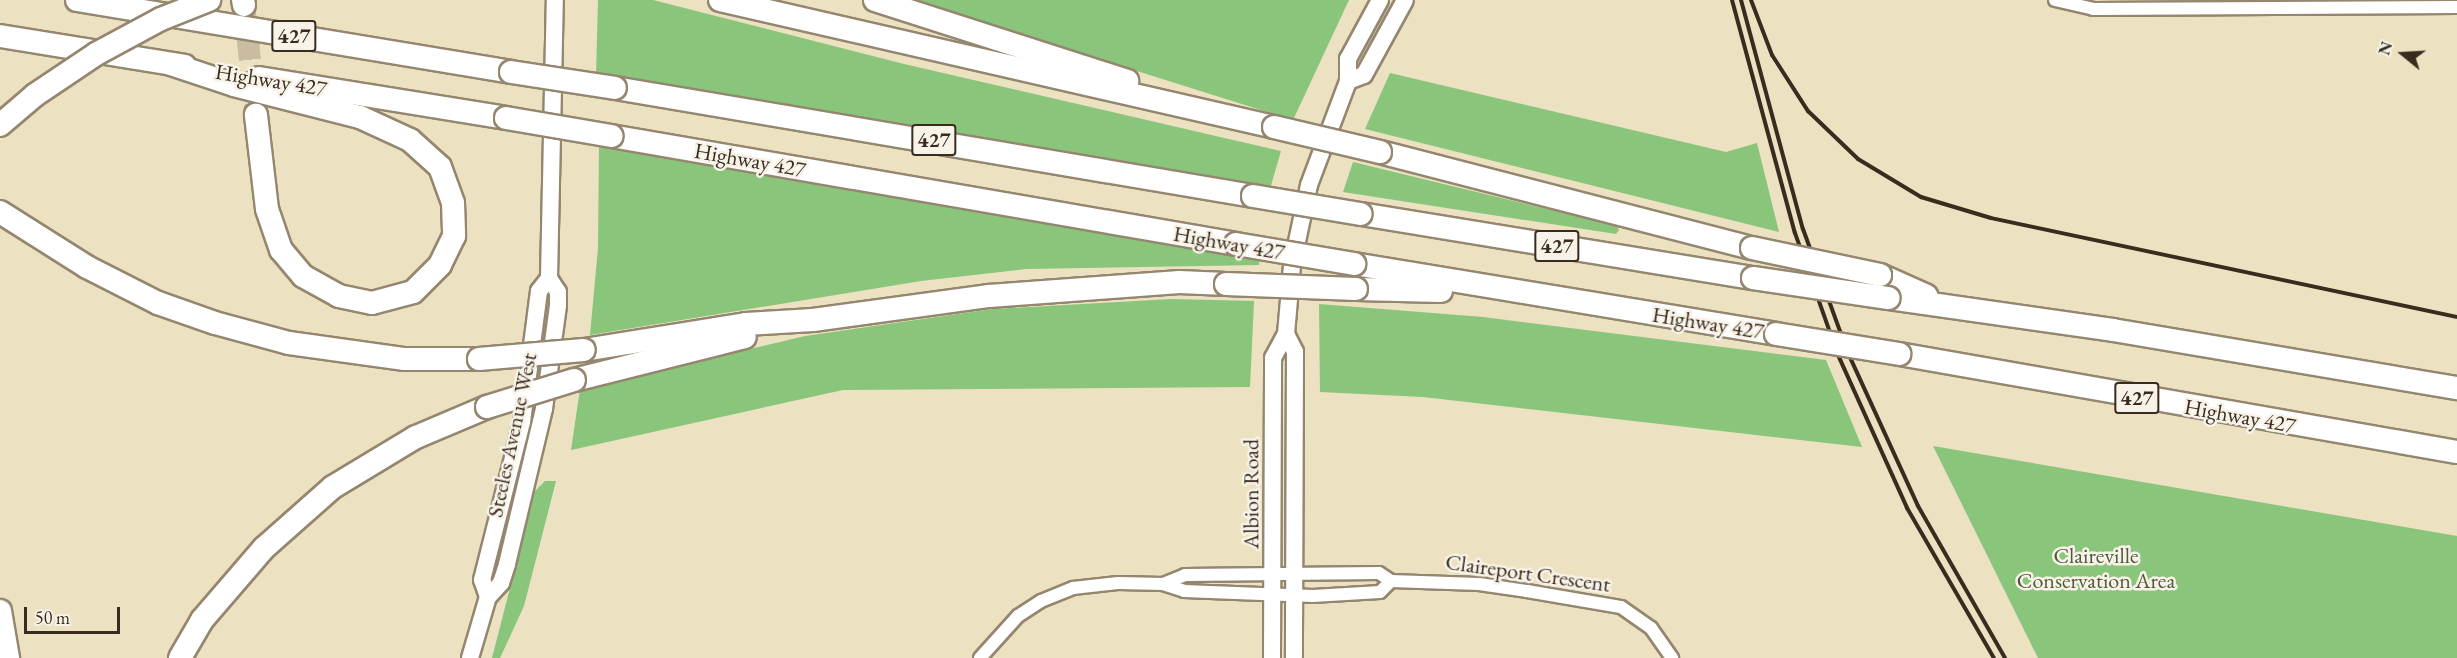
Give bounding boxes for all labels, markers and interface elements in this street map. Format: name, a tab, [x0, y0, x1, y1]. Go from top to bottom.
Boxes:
road number: 427	[270, 18, 318, 54]
north arrow	[2373, 24, 2433, 84]
text: N	[2373, 39, 2397, 58]
street label: Highway 427	[213, 58, 329, 102]
road number: 427	[910, 122, 958, 158]
street label: Highway 427	[692, 137, 808, 183]
street label: Highway 427	[1171, 220, 1287, 266]
road number: 427	[1533, 228, 1581, 264]
street label: Highway 427	[1650, 301, 1766, 345]
street label: Steeles Avenue West	[482, 350, 542, 520]
road number: 427	[2113, 380, 2161, 416]
street label: Highway 427	[2182, 393, 2298, 439]
street label: Albion Road	[1238, 439, 1264, 549]
park label: Claireville Conservation Area	[2017, 542, 2175, 594]
street label: Claireport Crescent	[1444, 548, 1612, 598]
scale bar	[27, 595, 123, 633]
text: 50 m	[35, 606, 70, 629]

